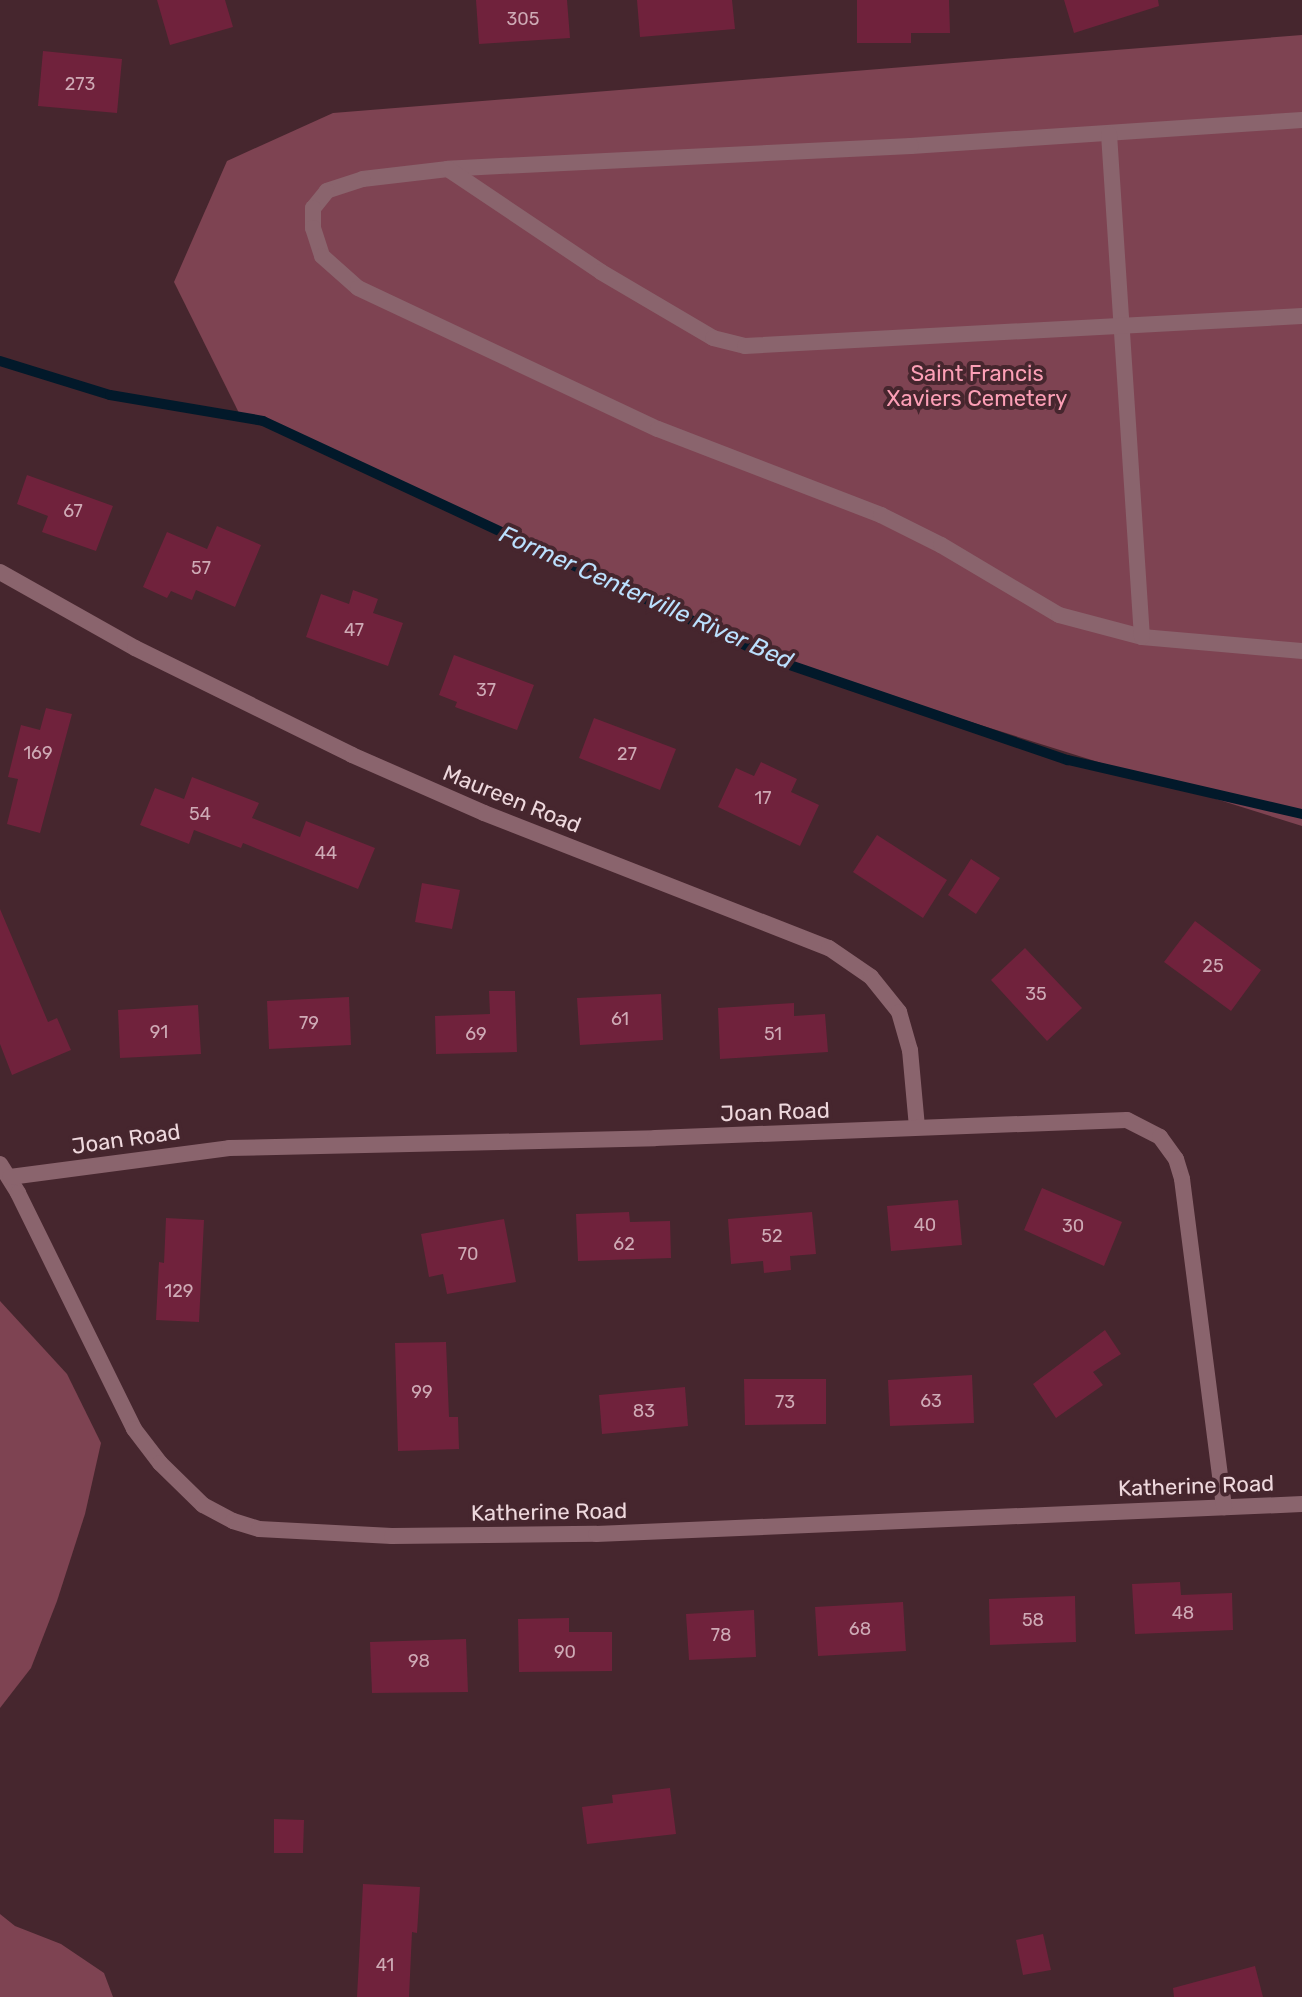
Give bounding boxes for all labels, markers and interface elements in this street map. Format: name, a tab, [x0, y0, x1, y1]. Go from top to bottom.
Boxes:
house number: 305	[507, 8, 539, 30]
house number: 273	[65, 73, 95, 95]
park label: Saint Francis Xaviers Cemetery	[887, 360, 1067, 412]
house number: 67	[63, 500, 83, 522]
water label: Former Centerville River Bed	[494, 520, 798, 676]
house number: 57	[191, 557, 211, 579]
house number: 47	[344, 619, 364, 641]
house number: 37	[476, 679, 496, 701]
house number: 169	[23, 742, 53, 764]
house number: 27	[617, 743, 637, 765]
street label: Maureen Road	[439, 759, 585, 839]
house number: 17	[755, 787, 771, 809]
house number: 54	[189, 803, 211, 825]
house number: 44	[315, 842, 337, 864]
house number: 25	[1202, 955, 1224, 977]
house number: 35	[1025, 983, 1047, 1005]
house number: 61	[611, 1008, 629, 1030]
house number: 79	[299, 1012, 319, 1034]
house number: 91	[150, 1021, 168, 1043]
house number: 69	[465, 1023, 487, 1045]
house number: 51	[764, 1023, 782, 1045]
street label: Joan Road	[720, 1097, 830, 1127]
street label: Joan Road	[70, 1118, 182, 1160]
house number: 40	[914, 1214, 936, 1236]
house number: 30	[1062, 1215, 1084, 1237]
house number: 52	[761, 1225, 783, 1247]
house number: 62	[613, 1233, 635, 1255]
house number: 70	[458, 1243, 478, 1265]
house number: 129	[165, 1280, 193, 1302]
house number: 99	[411, 1381, 433, 1403]
house number: 63	[920, 1390, 942, 1412]
house number: 73	[775, 1391, 795, 1413]
house number: 83	[633, 1400, 655, 1422]
street label: Katherine Road	[1117, 1470, 1275, 1502]
street label: Katherine Road	[471, 1497, 627, 1527]
house number: 48	[1172, 1602, 1194, 1624]
house number: 58	[1022, 1609, 1044, 1631]
house number: 68	[849, 1618, 871, 1640]
house number: 78	[711, 1624, 731, 1646]
house number: 90	[554, 1641, 576, 1663]
house number: 98	[408, 1650, 430, 1672]
house number: 41	[376, 1954, 394, 1976]

